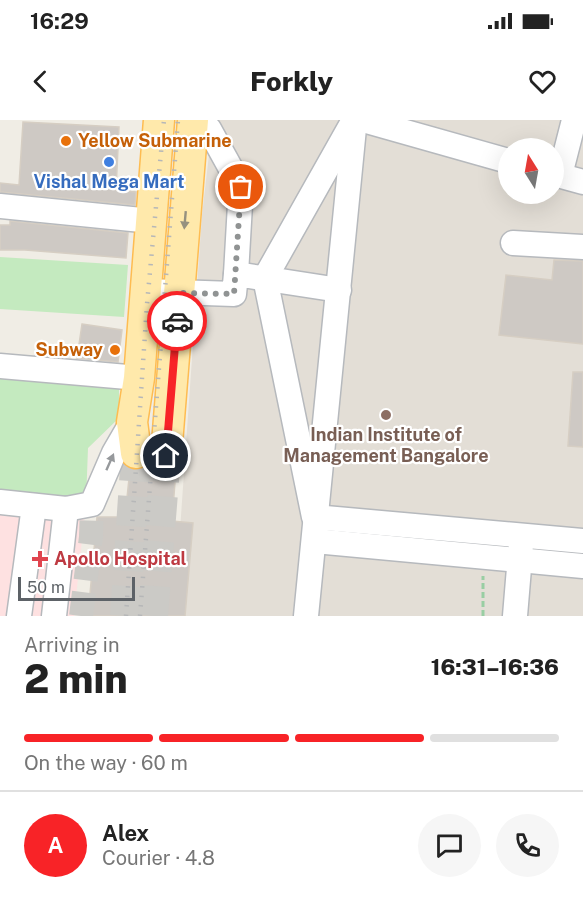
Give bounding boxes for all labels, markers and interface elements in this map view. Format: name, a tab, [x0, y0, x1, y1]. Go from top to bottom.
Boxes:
text: 16:29	[30, 8, 89, 34]
icon: back	[24, 65, 57, 98]
text: Forkly	[250, 65, 333, 97]
icon: heart	[526, 65, 559, 98]
place label: Yellow Submarine	[78, 130, 232, 151]
marker: Yellow Submarine	[59, 134, 73, 148]
north arrow	[498, 138, 564, 204]
map controls	[498, 138, 564, 204]
marker: Vishal Mega Mart	[102, 155, 116, 169]
pin	[215, 161, 266, 212]
icon: bag	[224, 170, 257, 203]
place label: Vishal Mega Mart	[33, 171, 185, 192]
one-way arrow	[180, 211, 189, 230]
courier	[147, 291, 207, 351]
icon: car	[161, 305, 194, 338]
place label: Subway	[35, 339, 103, 360]
marker: Subway	[108, 343, 122, 357]
marker: Indian Institute of Management Bangalore	[379, 408, 393, 422]
place label: Indian Institute of Management Bangalore	[283, 424, 489, 466]
pin	[140, 430, 191, 481]
icon: home	[149, 439, 182, 472]
one-way arrow	[106, 454, 115, 471]
place label: Apollo Hospital	[54, 548, 187, 569]
marker: Apollo Hospital	[31, 550, 49, 568]
scale bar	[18, 574, 135, 601]
text: 50 m	[27, 578, 65, 597]
text: Arriving in	[24, 633, 119, 657]
text: 16:31–16:36	[431, 654, 559, 680]
text: 2 min	[24, 656, 128, 702]
text: On the way · 60 m	[24, 751, 188, 775]
button: chat	[418, 814, 481, 877]
button: phone	[496, 814, 559, 877]
text: Alex	[102, 820, 149, 846]
text: A	[48, 832, 63, 858]
text: Courier · 4.8	[102, 846, 215, 870]

